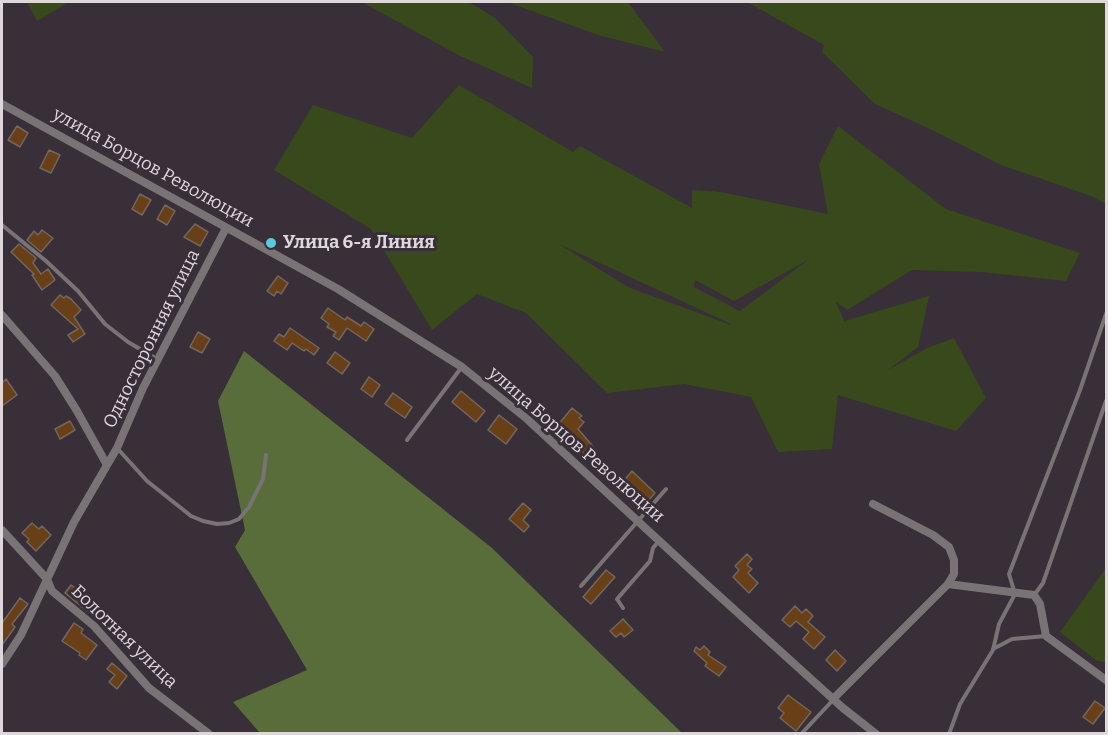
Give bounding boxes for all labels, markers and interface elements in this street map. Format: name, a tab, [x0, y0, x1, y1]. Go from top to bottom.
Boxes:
street label: улица Борцов Революции	[49, 104, 257, 232]
place label: Улица 6-я Линия	[283, 232, 435, 254]
marker: Улица 6-я Линия	[264, 236, 278, 250]
street label: Односторонняя улица	[99, 246, 205, 432]
street label: улица Борцов Революции	[484, 363, 668, 527]
street label: Болотная улица	[66, 581, 182, 693]

